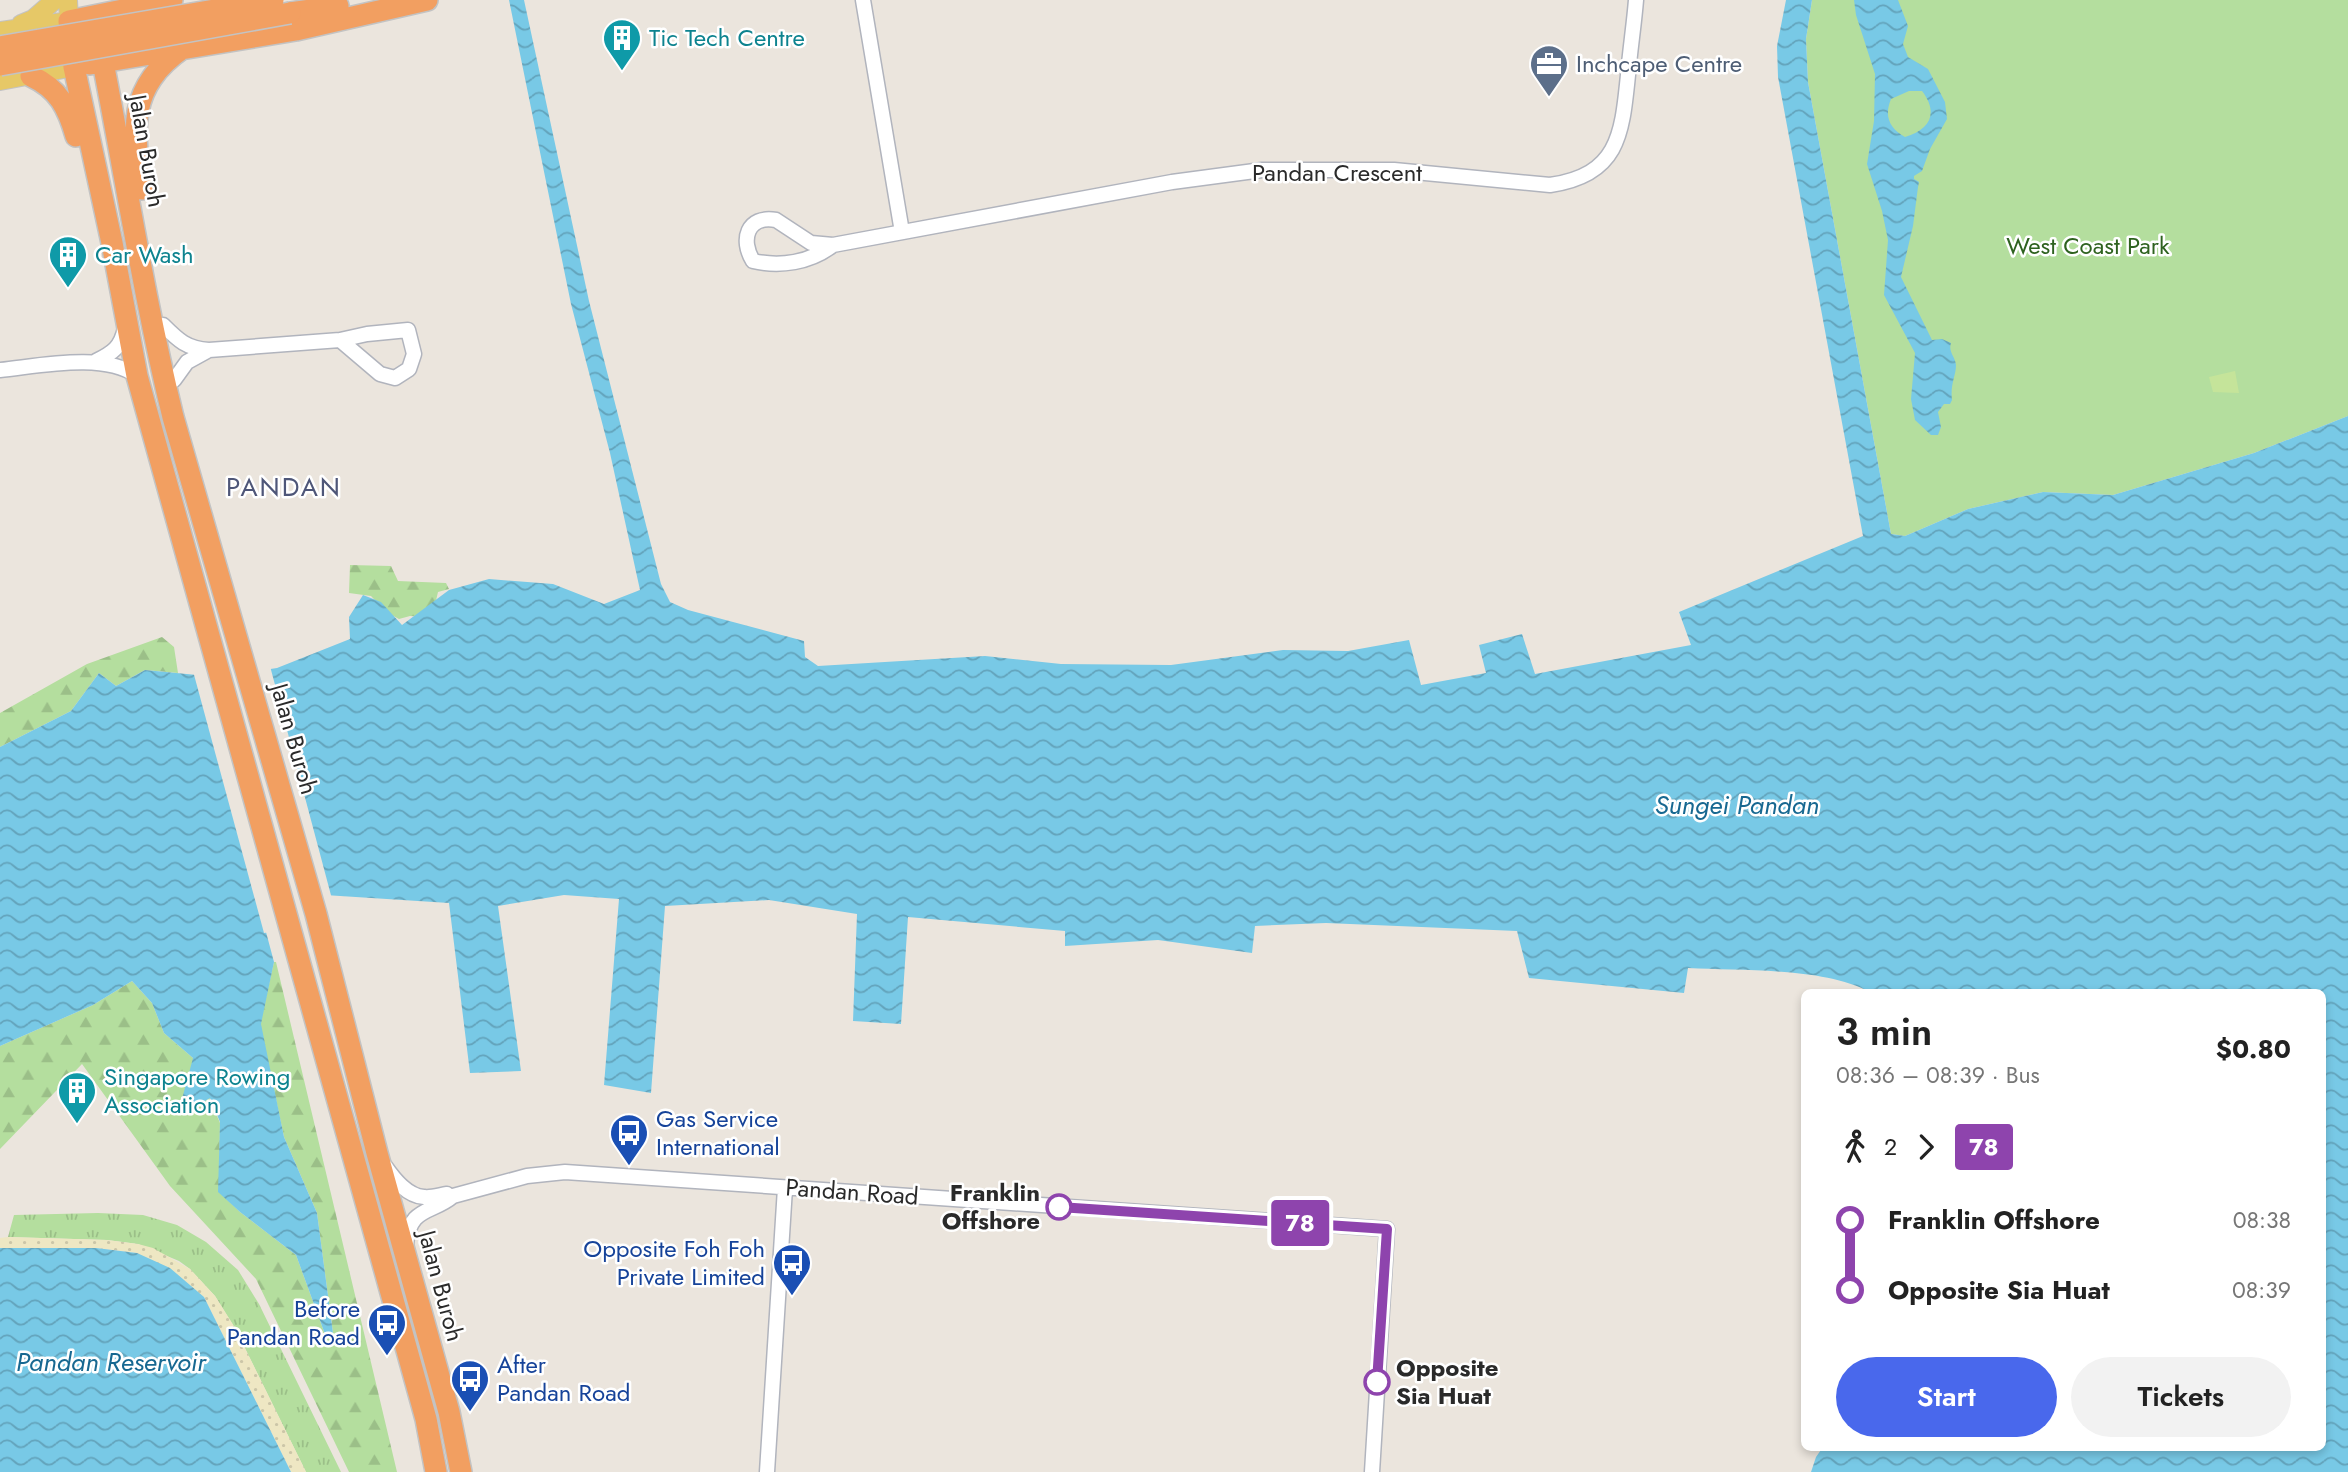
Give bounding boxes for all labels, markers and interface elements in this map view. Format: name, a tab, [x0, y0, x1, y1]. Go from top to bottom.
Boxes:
building icon: Tic Tech Centre	[601, 17, 643, 72]
place label: Tic Tech Centre	[649, 20, 805, 55]
office icon: Inchcape Centre	[1528, 43, 1570, 98]
place label: Inchcape Centre	[1576, 46, 1742, 81]
street label: Jalan Buroh	[120, 89, 175, 210]
street label: Pandan Crescent	[1252, 155, 1422, 190]
park label: West Coast Park	[2006, 228, 2170, 263]
building icon: Car Wash	[47, 234, 89, 289]
place label: Car Wash	[95, 237, 194, 272]
district label: PANDAN	[226, 468, 342, 506]
street label: Jalan Buroh	[261, 676, 327, 798]
water label: Sungei Pandan	[1655, 786, 1819, 824]
text: 3 min	[1836, 1004, 1932, 1059]
text: $0.80	[2216, 1030, 2291, 1068]
text: 08:36 – 08:39 · Bus	[1836, 1058, 2040, 1092]
place label: Singapore Rowing Association	[104, 1059, 290, 1122]
building icon: Singapore Rowing Association	[56, 1070, 98, 1125]
place label: Gas Service International	[656, 1101, 780, 1164]
bus stop icon: Gas Service International	[608, 1112, 650, 1167]
icon: walk	[1836, 1128, 1874, 1166]
icon: forward	[1907, 1128, 1945, 1166]
text: 78	[1969, 1129, 1999, 1164]
text: 2	[1884, 1130, 1897, 1164]
street label: Pandan Road	[784, 1169, 920, 1214]
place label: Franklin Offshore	[942, 1175, 1040, 1238]
marker: Franklin Offshore	[1046, 1194, 1072, 1220]
line badge: 78	[1268, 1200, 1332, 1246]
text: Franklin Offshore	[1888, 1201, 2100, 1239]
text: 08:38	[2233, 1203, 2291, 1237]
text: 78	[1285, 1205, 1315, 1240]
street label: Jalan Buroh	[409, 1224, 473, 1345]
place label: Opposite Foh Foh Private Limited	[583, 1231, 765, 1294]
bus stop icon: Opposite Foh Foh Private Limited	[771, 1242, 813, 1297]
text: Opposite Sia Huat	[1888, 1271, 2110, 1309]
text: 08:39	[2232, 1273, 2291, 1307]
place label: Before Pandan Road	[227, 1291, 360, 1354]
bus stop icon: Before Pandan Road	[366, 1302, 408, 1357]
water label: Pandan Reservoir	[16, 1343, 207, 1381]
place label: After Pandan Road	[497, 1347, 630, 1410]
place label: Opposite Sia Huat	[1396, 1350, 1498, 1413]
button: Start	[1836, 1357, 2057, 1437]
button: Tickets	[2071, 1357, 2291, 1437]
bus stop icon: After Pandan Road	[449, 1358, 491, 1413]
marker: Opposite Sia Huat	[1364, 1369, 1390, 1395]

